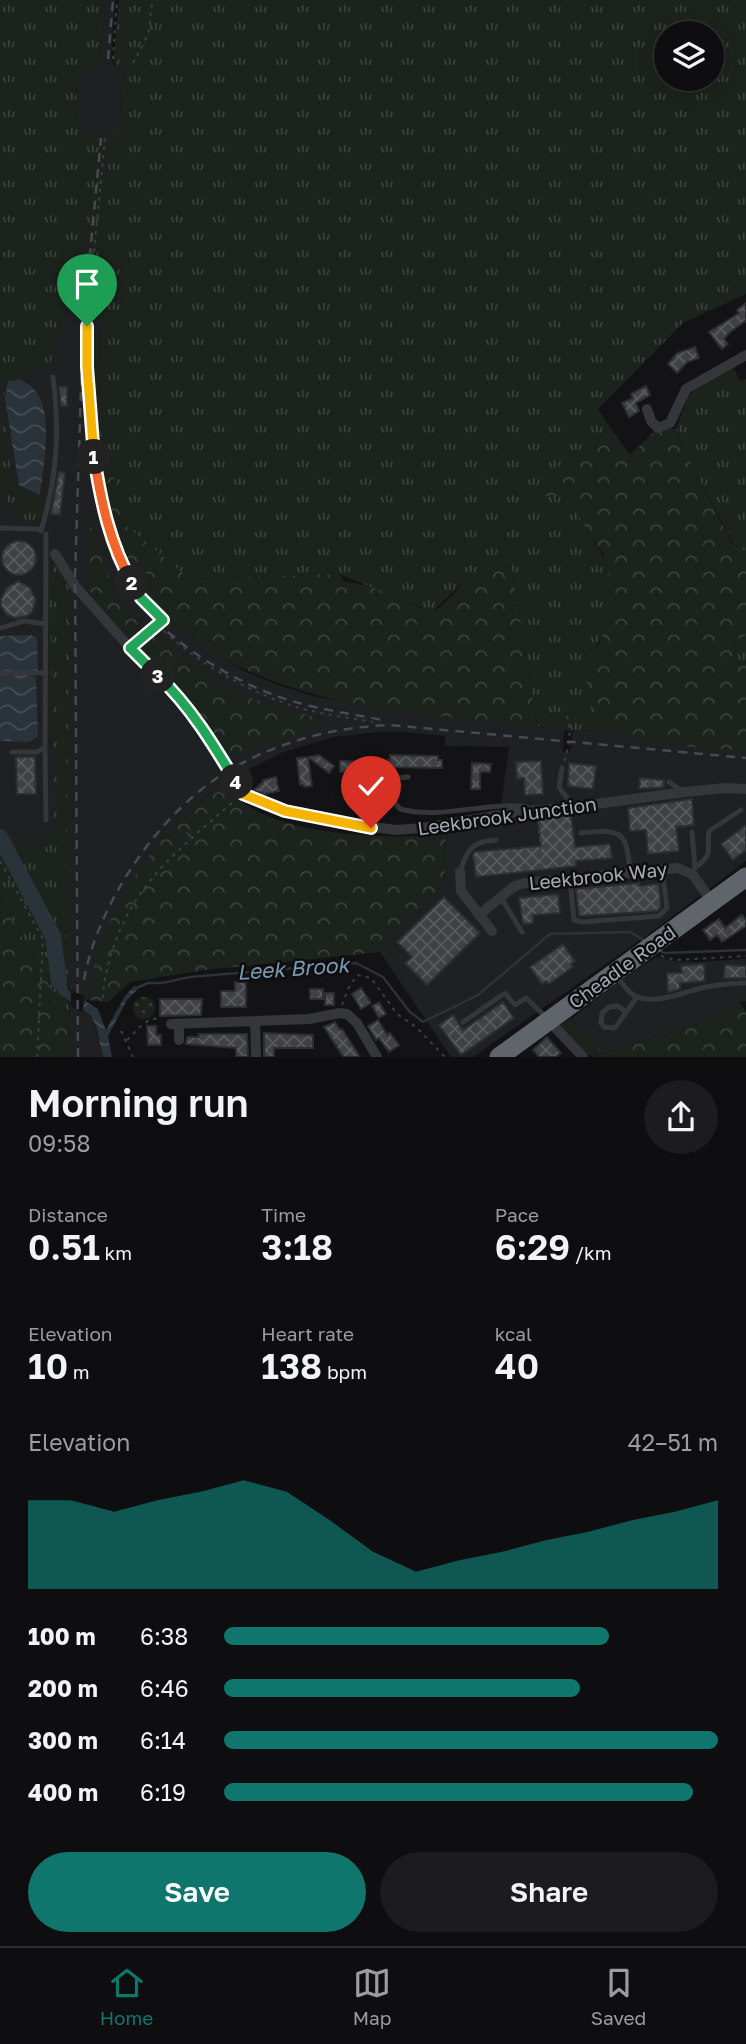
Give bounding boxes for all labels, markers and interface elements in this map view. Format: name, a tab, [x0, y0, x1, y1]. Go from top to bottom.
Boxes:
map controls	[654, 21, 724, 91]
button: layers	[654, 21, 724, 91]
pin	[57, 254, 117, 326]
icon: arrive	[68, 265, 106, 303]
pin: 1	[76, 440, 112, 475]
text: 1	[89, 445, 98, 468]
pin: 2	[114, 566, 150, 600]
text: 2	[126, 571, 137, 594]
pin: 3	[140, 658, 176, 694]
text: 3	[152, 664, 163, 687]
pin	[341, 756, 401, 828]
pin: 4	[218, 764, 254, 800]
icon: check	[352, 767, 390, 805]
text: 4	[230, 770, 241, 793]
street label: Leekbrook Junction	[416, 792, 598, 839]
street label: Leekbrook Way	[528, 857, 669, 894]
street label: Cheadle Road	[564, 920, 680, 1013]
water label: Leek Brook	[236, 951, 352, 985]
text: Morning run	[28, 1080, 249, 1125]
button: share	[644, 1080, 718, 1154]
text: 09:58	[28, 1129, 90, 1157]
text: Distance	[28, 1203, 108, 1226]
text: Time	[261, 1203, 306, 1226]
text: Pace	[495, 1203, 539, 1226]
text: 0.51	[28, 1226, 100, 1268]
text: 3:18	[261, 1226, 333, 1268]
text: 6:29	[495, 1226, 570, 1268]
text: km	[100, 1241, 132, 1264]
text: /km	[570, 1241, 612, 1264]
text: Elevation	[28, 1322, 113, 1345]
text: Heart rate	[261, 1322, 354, 1345]
text: kcal	[495, 1322, 532, 1345]
text: 10	[28, 1345, 68, 1387]
text: 138	[261, 1345, 322, 1387]
text: 40	[495, 1345, 539, 1387]
text: m	[68, 1360, 90, 1383]
text: bpm	[322, 1360, 367, 1383]
text: Elevation	[28, 1428, 130, 1456]
text: 42–51 m	[628, 1428, 718, 1456]
text: 100 m	[28, 1622, 96, 1650]
text: 6:38	[140, 1622, 188, 1650]
text: 200 m	[28, 1674, 98, 1702]
text: 6:46	[140, 1674, 189, 1702]
text: 300 m	[28, 1726, 98, 1754]
text: 6:14	[140, 1726, 186, 1754]
text: 400 m	[28, 1778, 98, 1806]
text: 6:19	[140, 1778, 186, 1806]
button: Save	[28, 1852, 366, 1932]
button: Share	[380, 1852, 718, 1932]
tab: Home	[100, 1964, 153, 2029]
tab: Map	[353, 1964, 391, 2029]
tab: Saved	[591, 1964, 646, 2029]

